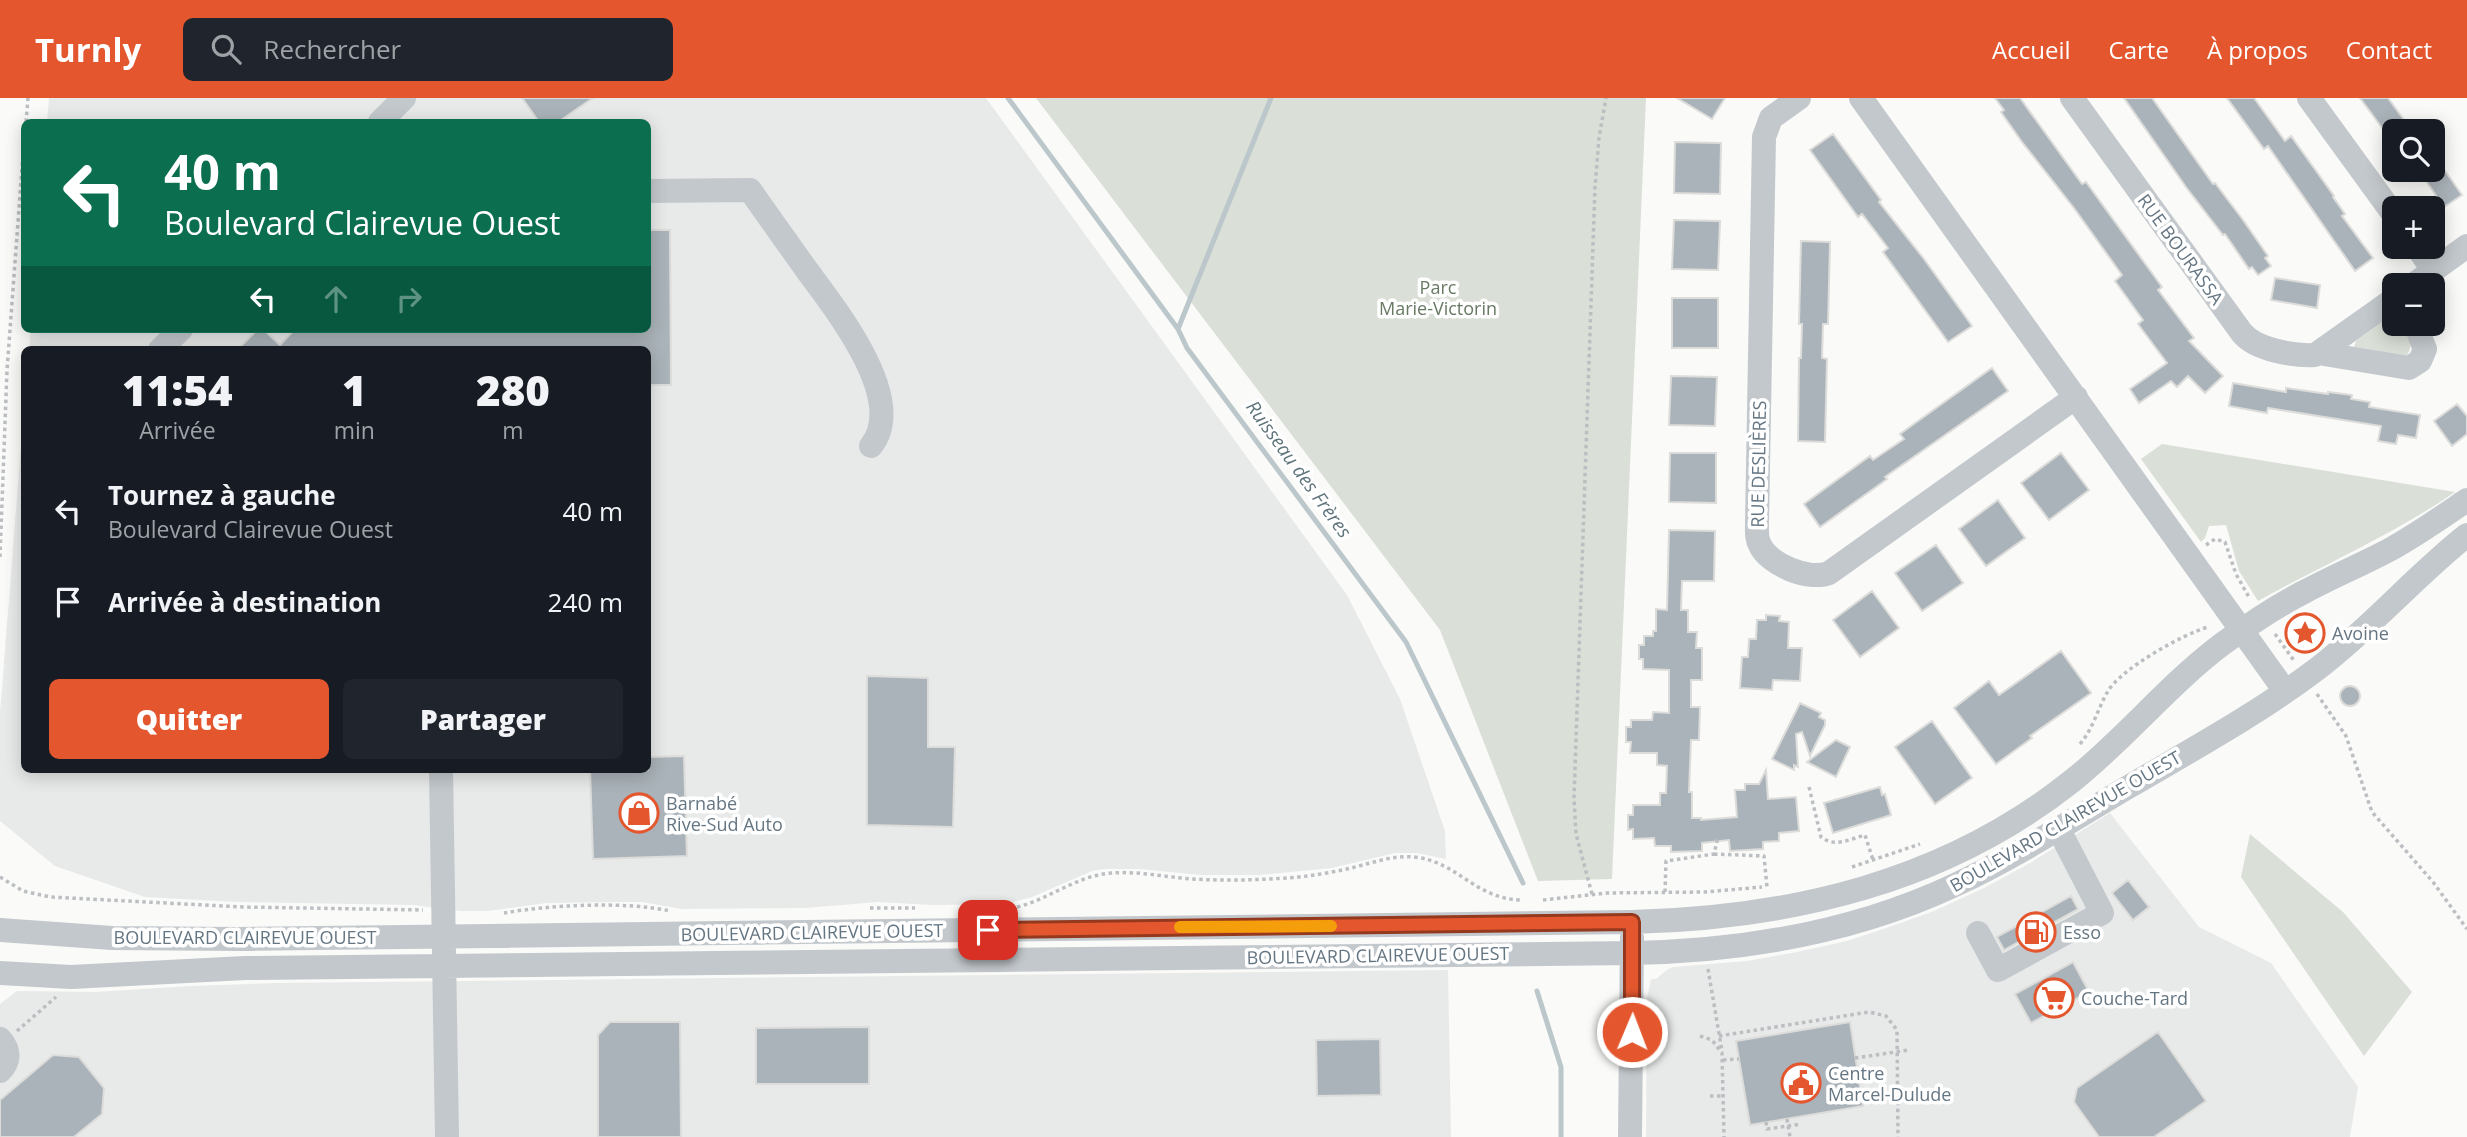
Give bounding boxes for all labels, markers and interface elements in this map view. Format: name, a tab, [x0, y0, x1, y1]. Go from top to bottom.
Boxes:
search box	[183, 18, 673, 81]
text: Turnly	[35, 27, 141, 72]
icon: search	[207, 30, 245, 68]
text: Rechercher	[263, 31, 401, 67]
text: Accueil	[1992, 33, 2071, 66]
text: Carte	[2109, 33, 2169, 66]
text: À propos	[2207, 33, 2308, 66]
text: Contact	[2346, 33, 2432, 66]
map controls	[2382, 119, 2445, 336]
button: search	[2382, 119, 2445, 182]
text: 40 m	[164, 138, 281, 204]
icon: left	[49, 147, 140, 238]
street label: RUE BOURASSA	[2133, 189, 2230, 310]
button: +	[2382, 196, 2445, 259]
text: Boulevard Clairevue Ouest	[164, 201, 561, 244]
button: −	[2382, 273, 2445, 336]
park label: Parc Marie-Victorin	[1379, 275, 1497, 320]
icon: left	[244, 280, 282, 318]
icon: ahead	[317, 280, 355, 318]
icon: right	[390, 280, 428, 318]
text: 11:54	[122, 361, 233, 418]
text: 1	[342, 361, 367, 418]
text: 280	[476, 361, 550, 418]
water label: Ruisseau des Frères	[1240, 395, 1358, 543]
street label: RUE DESLIÈRES	[1745, 400, 1771, 528]
text: Arrivée	[139, 414, 216, 446]
text: min	[334, 414, 375, 446]
text: m	[502, 414, 524, 446]
text: Tournez à gauche	[108, 477, 336, 513]
icon: left	[49, 492, 87, 530]
text: 40 m	[562, 493, 623, 529]
text: Boulevard Clairevue Ouest	[108, 513, 393, 545]
icon: arrive	[49, 583, 87, 621]
text: Arrivée à destination	[108, 584, 381, 620]
text: 240 m	[548, 584, 623, 620]
place icon: Avoine	[2284, 612, 2326, 654]
place label: Avoine	[2332, 621, 2389, 645]
button: Quitter	[49, 679, 329, 759]
button: Partager	[343, 679, 623, 759]
street label: BOULEVARD CLAIREVUE OUEST	[1945, 745, 2185, 897]
place label: Barnabé Rive-Sud Auto	[666, 791, 783, 836]
shop icon: Barnabé Rive-Sud Auto	[618, 792, 660, 834]
pin	[958, 900, 1018, 960]
icon: arrive	[969, 911, 1007, 949]
fuel station icon: Esso	[2015, 911, 2057, 953]
street label: BOULEVARD CLAIREVUE OUEST	[680, 918, 944, 946]
place label: Esso	[2063, 920, 2101, 944]
street label: BOULEVARD CLAIREVUE OUEST	[114, 925, 376, 949]
street label: BOULEVARD CLAIREVUE OUEST	[1246, 941, 1510, 969]
supermarket icon: Couche-Tard	[2033, 977, 2075, 1019]
place label: Couche-Tard	[2081, 986, 2188, 1010]
position arrow	[1595, 995, 1669, 1069]
place label: Centre Marcel-Dulude	[1828, 1061, 1951, 1106]
public building icon: Centre Marcel-Dulude	[1780, 1062, 1822, 1104]

